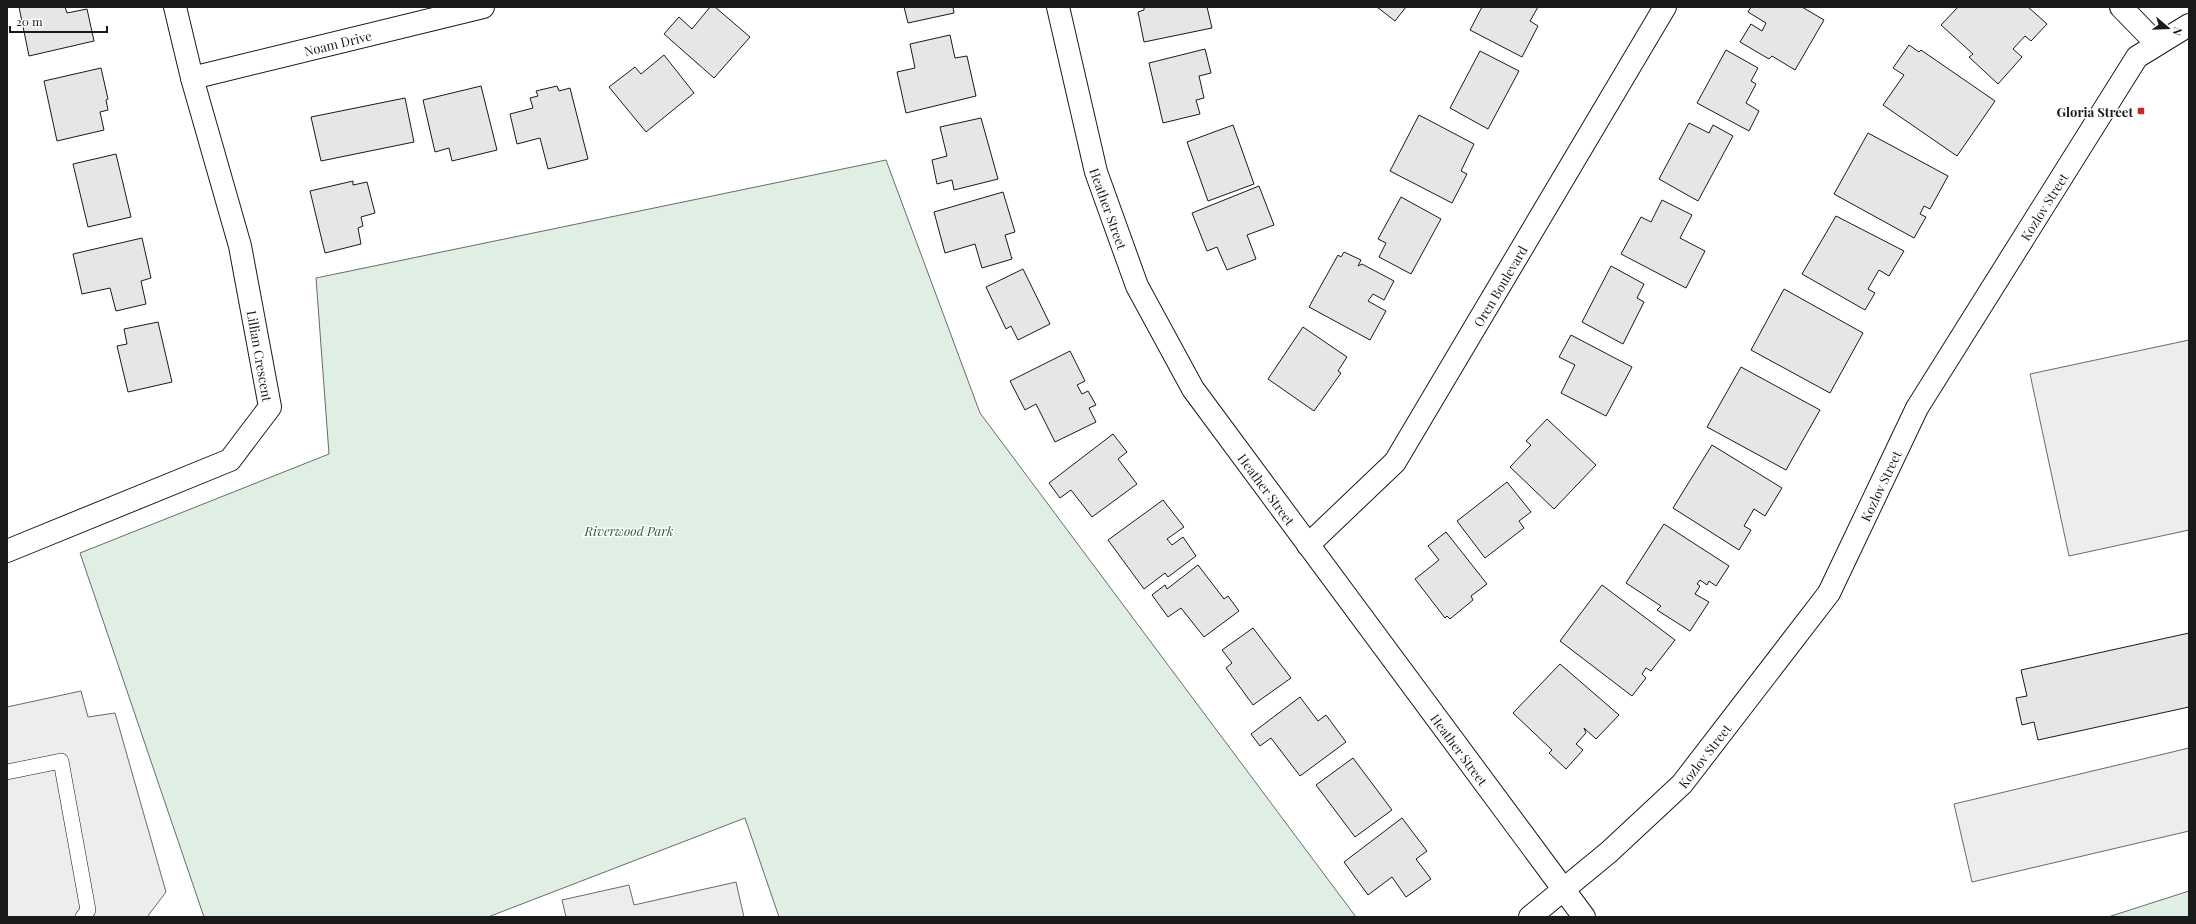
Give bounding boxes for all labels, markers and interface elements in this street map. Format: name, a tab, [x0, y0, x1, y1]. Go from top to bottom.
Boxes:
scale bar	[10, 8, 107, 34]
north arrow	[2148, 8, 2188, 48]
text: 20 m	[16, 13, 43, 29]
text: N	[2170, 25, 2186, 38]
street label: Noam Drive	[302, 26, 374, 59]
place label: Gloria Street	[2057, 103, 2133, 120]
marker: Gloria Street	[2136, 106, 2146, 116]
street label: Heather Street	[1087, 165, 1132, 252]
street label: Kozlov Street	[2016, 169, 2071, 243]
street label: Oren Boulevard	[1469, 242, 1530, 330]
street label: Lillian Crescent	[244, 309, 276, 403]
street label: Kozlov Street	[1856, 447, 1904, 524]
street label: Heather Street	[1235, 450, 1299, 529]
park label: Riverwood Park	[583, 522, 674, 539]
street label: Heather Street	[1428, 710, 1492, 789]
street label: Kozlov Street	[1674, 720, 1734, 791]

